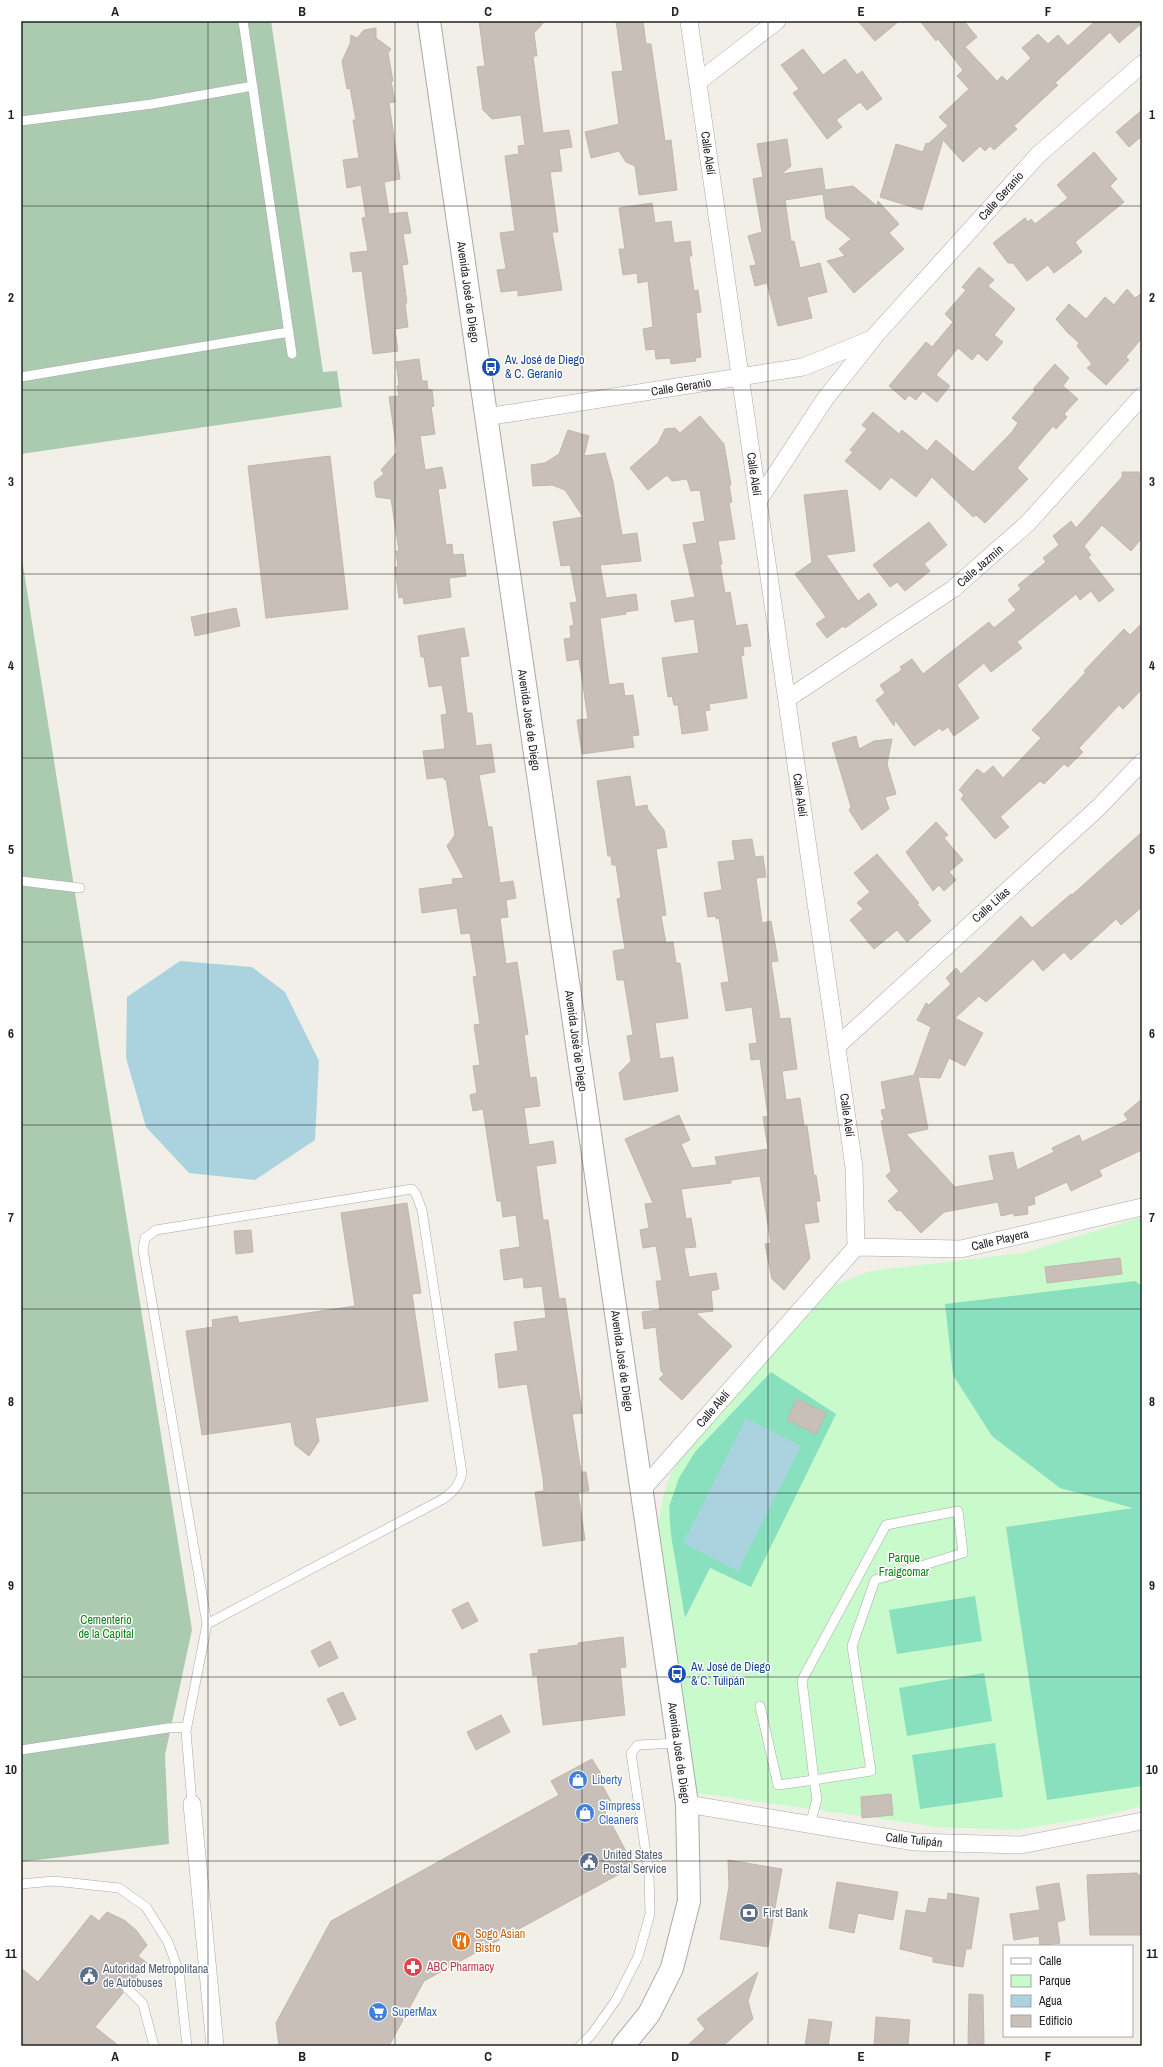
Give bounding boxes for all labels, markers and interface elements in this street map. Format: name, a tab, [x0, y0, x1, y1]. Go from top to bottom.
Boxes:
text: A	[111, 3, 119, 20]
text: B	[298, 3, 306, 20]
text: C	[484, 3, 492, 20]
text: D	[671, 3, 679, 20]
text: E	[857, 3, 865, 20]
text: F	[1045, 3, 1052, 20]
text: 1	[8, 106, 14, 123]
text: 1	[1149, 106, 1155, 123]
street label: Calle Alelí	[697, 130, 719, 176]
street label: Calle Geranio	[975, 168, 1027, 224]
street label: Avenida José de Diego	[453, 239, 483, 344]
text: 2	[8, 289, 14, 306]
text: 2	[1149, 289, 1155, 306]
place label: Av. José de Diego & C. Geranio	[504, 352, 585, 382]
bus stop icon: Av. José de Diego & C. Geranio	[480, 356, 502, 378]
street label: Calle Geranio	[650, 374, 712, 400]
street label: Calle Alelí	[743, 451, 765, 497]
text: 3	[8, 473, 14, 490]
text: 3	[1149, 473, 1155, 490]
street label: Calle Jazmín	[953, 541, 1007, 591]
text: 4	[8, 657, 14, 674]
text: 4	[1149, 657, 1155, 674]
street label: Avenida José de Diego	[514, 667, 544, 772]
street label: Calle Alelí	[789, 772, 811, 818]
text: 5	[8, 841, 14, 858]
text: 5	[1149, 841, 1155, 858]
street label: Calle Lilas	[969, 884, 1013, 926]
street label: Avenida José de Diego	[561, 988, 591, 1093]
text: 6	[8, 1025, 14, 1042]
text: 6	[1149, 1025, 1155, 1042]
street label: Calle Alelí	[836, 1092, 858, 1138]
text: 7	[8, 1209, 14, 1226]
text: 7	[1149, 1209, 1155, 1226]
street label: Calle Playera	[970, 1226, 1031, 1254]
street label: Avenida José de Diego	[607, 1308, 637, 1413]
street label: Calle Alelí	[693, 1387, 734, 1431]
text: 8	[8, 1393, 14, 1410]
text: 8	[1149, 1393, 1155, 1410]
park label: Parque Fraigcomar	[879, 1550, 930, 1580]
text: 9	[8, 1577, 14, 1594]
text: 9	[1149, 1577, 1155, 1594]
park label: Cementerio de la Capital	[78, 1612, 134, 1642]
place label: Av. José de Diego & C. Tulipán	[690, 1659, 771, 1689]
bus stop icon: Av. José de Diego & C. Tulipán	[666, 1663, 688, 1685]
street label: Avenida José de Diego	[664, 1700, 694, 1805]
text: 10	[5, 1761, 17, 1778]
text: 10	[1146, 1761, 1158, 1778]
shop icon: Liberty	[567, 1769, 589, 1791]
place label: Liberty	[592, 1772, 622, 1788]
place label: Simpress Cleaners	[599, 1798, 641, 1828]
shop icon: Simpress Cleaners	[574, 1802, 596, 1824]
street label: Calle Tulipán	[885, 1829, 943, 1851]
place label: United States Postal Service	[603, 1847, 666, 1877]
public building icon: United States Postal Service	[578, 1851, 600, 1873]
bank icon: First Bank	[738, 1902, 760, 1924]
place label: First Bank	[763, 1905, 808, 1921]
place label: Sogo Asian Bistro	[475, 1926, 525, 1956]
restaurant icon: Sogo Asian Bistro	[450, 1930, 472, 1952]
text: 11	[5, 1945, 17, 1962]
legend	[1003, 1945, 1133, 2037]
text: 11	[1146, 1945, 1158, 1962]
text: Calle	[1039, 1953, 1061, 1969]
pharmacy icon: ABC Pharmacy	[402, 1956, 424, 1978]
place label: ABC Pharmacy	[426, 1959, 494, 1975]
place label: Autoridad Metropolitana de Autobuses	[102, 1961, 209, 1991]
public building icon: Autoridad Metropolitana de Autobuses	[78, 1965, 100, 1987]
text: Parque	[1039, 1973, 1071, 1989]
text: Agua	[1038, 1993, 1063, 2009]
supermarket icon: SuperMax	[367, 2001, 389, 2023]
place label: SuperMax	[392, 2004, 437, 2020]
text: Edificio	[1039, 2013, 1072, 2029]
text: A	[111, 2048, 119, 2065]
text: B	[298, 2048, 306, 2065]
text: C	[484, 2048, 492, 2065]
text: D	[671, 2048, 679, 2065]
text: E	[857, 2048, 865, 2065]
text: F	[1045, 2048, 1052, 2065]

